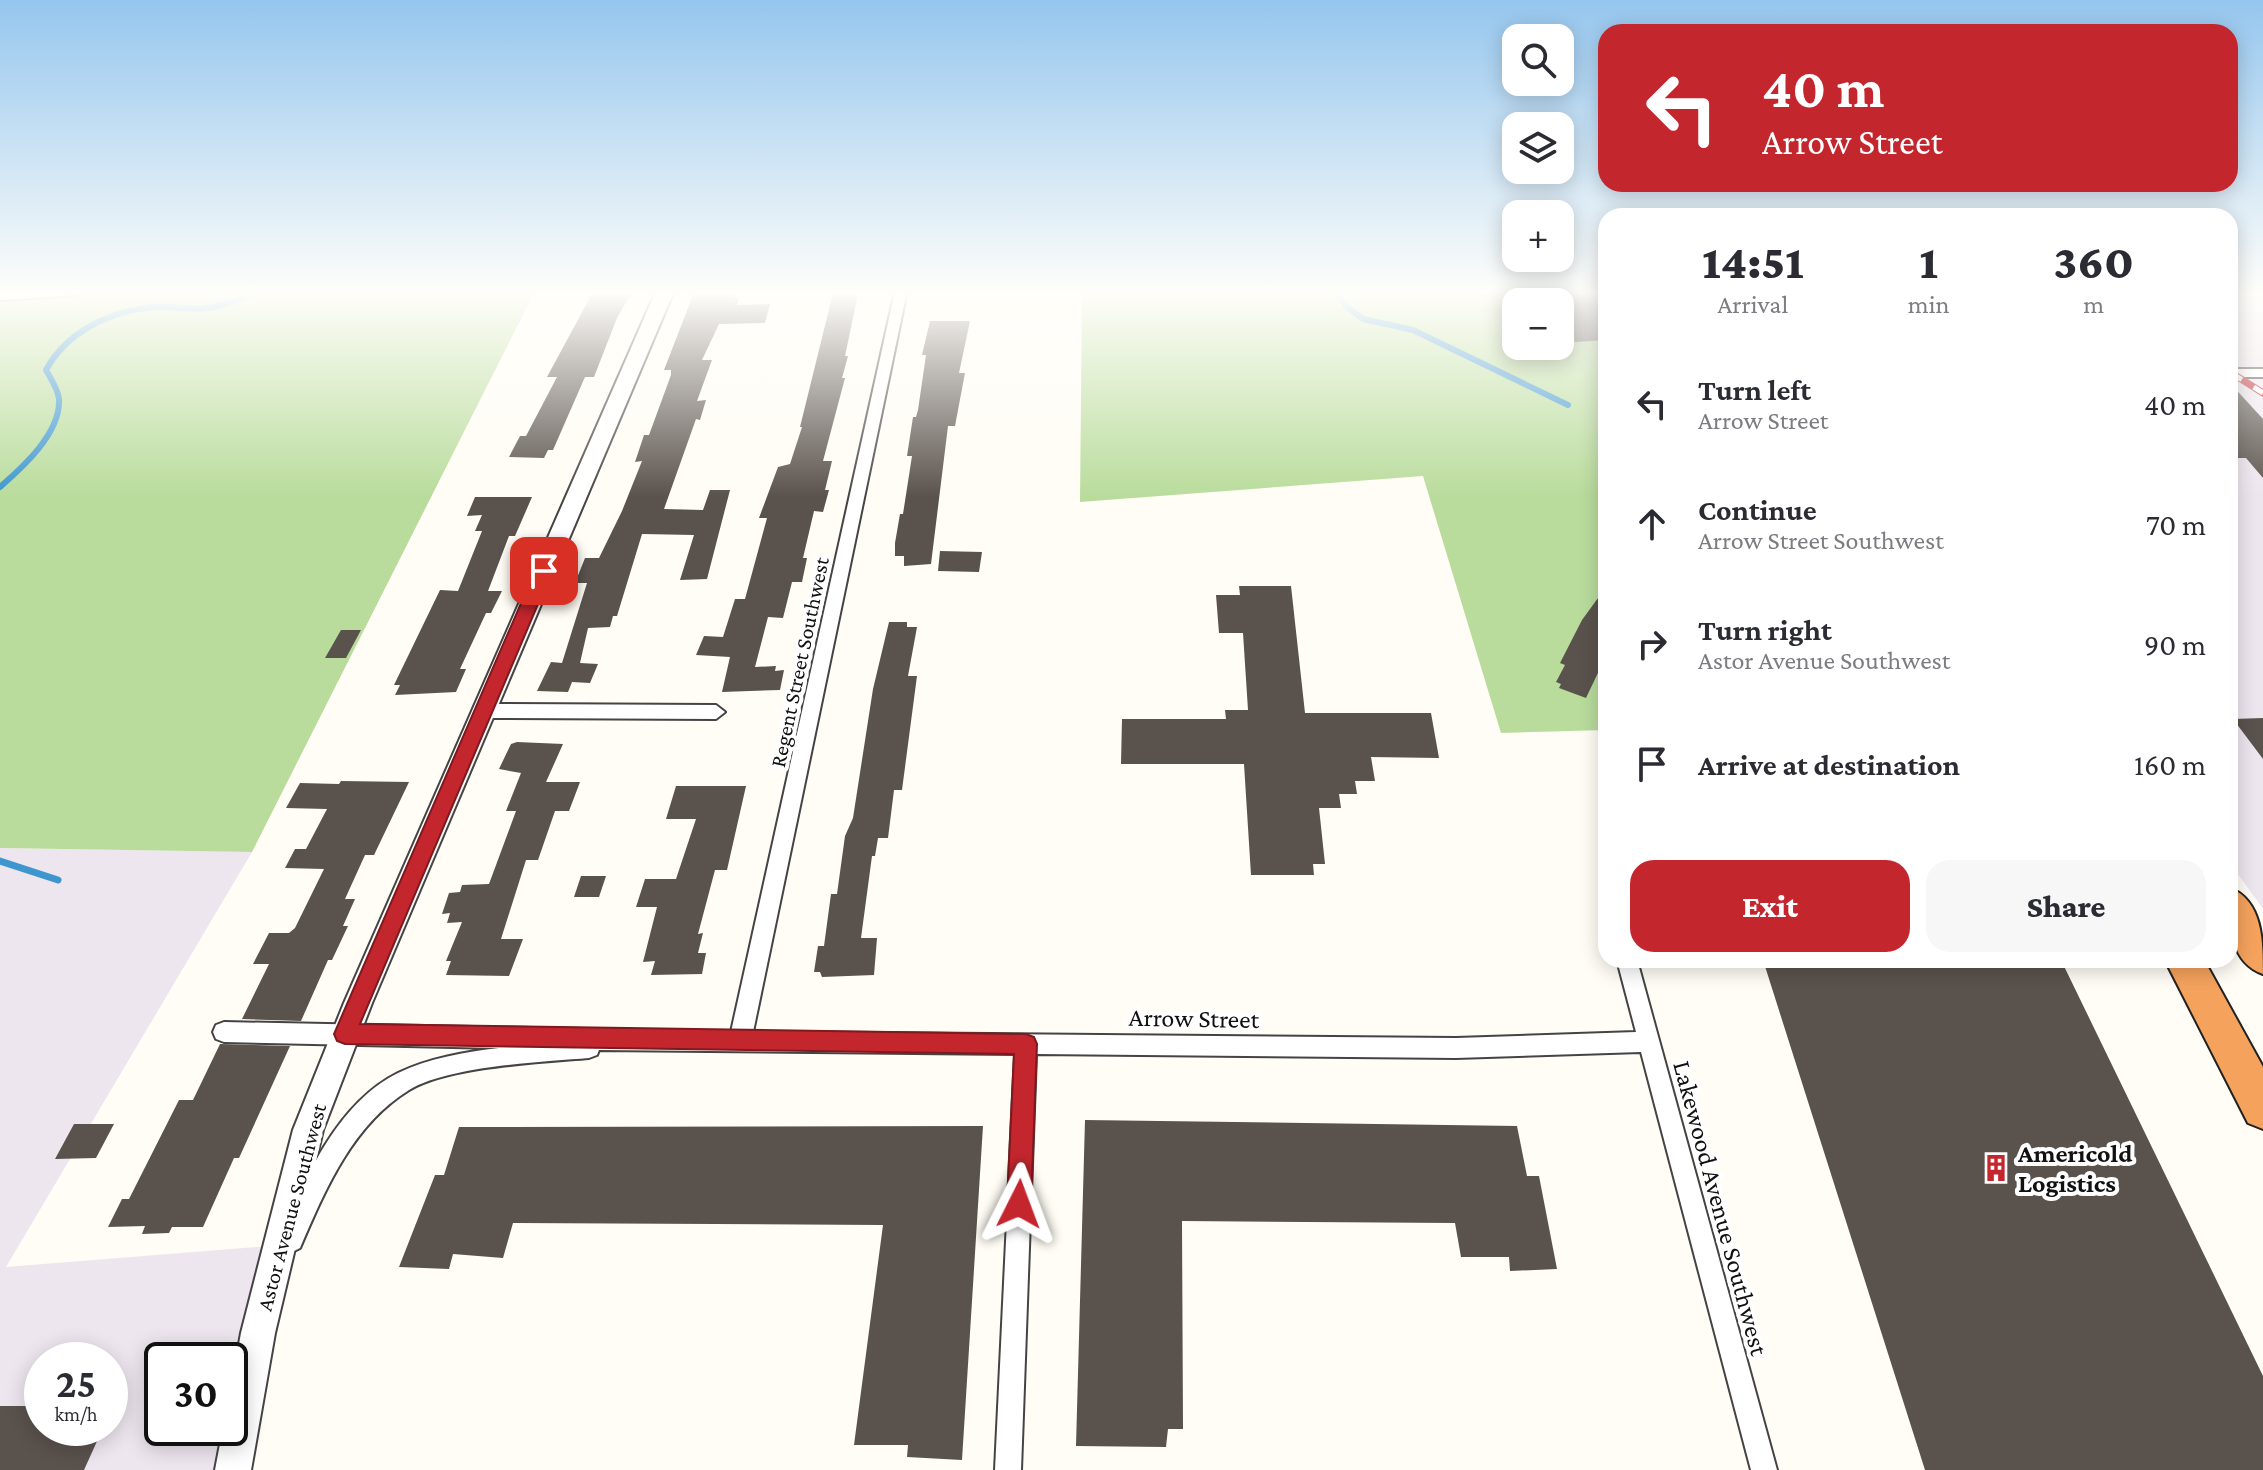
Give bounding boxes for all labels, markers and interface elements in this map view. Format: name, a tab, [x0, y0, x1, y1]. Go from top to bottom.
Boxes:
map controls	[1502, 24, 1574, 360]
button: search	[1502, 24, 1574, 96]
icon: left	[1630, 56, 1734, 160]
text: 40 m	[1762, 57, 1884, 119]
button: layers	[1502, 112, 1574, 184]
text: Arrow Street	[1762, 122, 1943, 162]
button: +	[1502, 200, 1574, 272]
text: 14:51	[1702, 235, 1804, 288]
text: 1	[1919, 235, 1938, 288]
text: 360	[2053, 235, 2134, 288]
button: −	[1502, 288, 1574, 360]
text: Arrival	[1718, 290, 1788, 319]
text: min	[1908, 290, 1949, 319]
text: m	[2083, 290, 2104, 319]
text: Turn left	[1698, 373, 1811, 406]
icon: left	[1630, 382, 1674, 426]
text: 40 m	[2144, 388, 2206, 421]
text: Arrow Street	[1698, 406, 1828, 435]
text: Continue	[1698, 493, 1817, 526]
icon: ahead	[1630, 502, 1674, 546]
text: 70 m	[2146, 508, 2206, 541]
text: Arrow Street Southwest	[1698, 526, 1944, 555]
pin	[510, 537, 578, 605]
icon: arrive	[522, 549, 566, 593]
street label: Regent Street Southwest	[765, 554, 834, 769]
text: Turn right	[1698, 613, 1832, 646]
icon: right	[1630, 622, 1674, 666]
text: 90 m	[2144, 628, 2206, 661]
text: Astor Avenue Southwest	[1698, 646, 1950, 675]
icon: arrive	[1630, 742, 1674, 786]
text: Arrive at destination	[1698, 748, 1960, 781]
text: 160 m	[2134, 748, 2206, 781]
button: Exit	[1630, 860, 1910, 952]
button: Share	[1926, 860, 2206, 952]
street label: Arrow Street	[1129, 1003, 1260, 1034]
street label: Lakewood Avenue Southwest	[1667, 1058, 1774, 1359]
street label: Astor Avenue Southwest	[252, 1100, 331, 1314]
place label: Americold Logistics	[2017, 1139, 2132, 1198]
building icon: Americold Logistics	[1981, 1153, 2011, 1183]
position arrow	[977, 1162, 1061, 1246]
speed limit sign: 30	[144, 1342, 248, 1446]
text: 25	[56, 1361, 96, 1406]
text: km/h	[54, 1403, 98, 1425]

